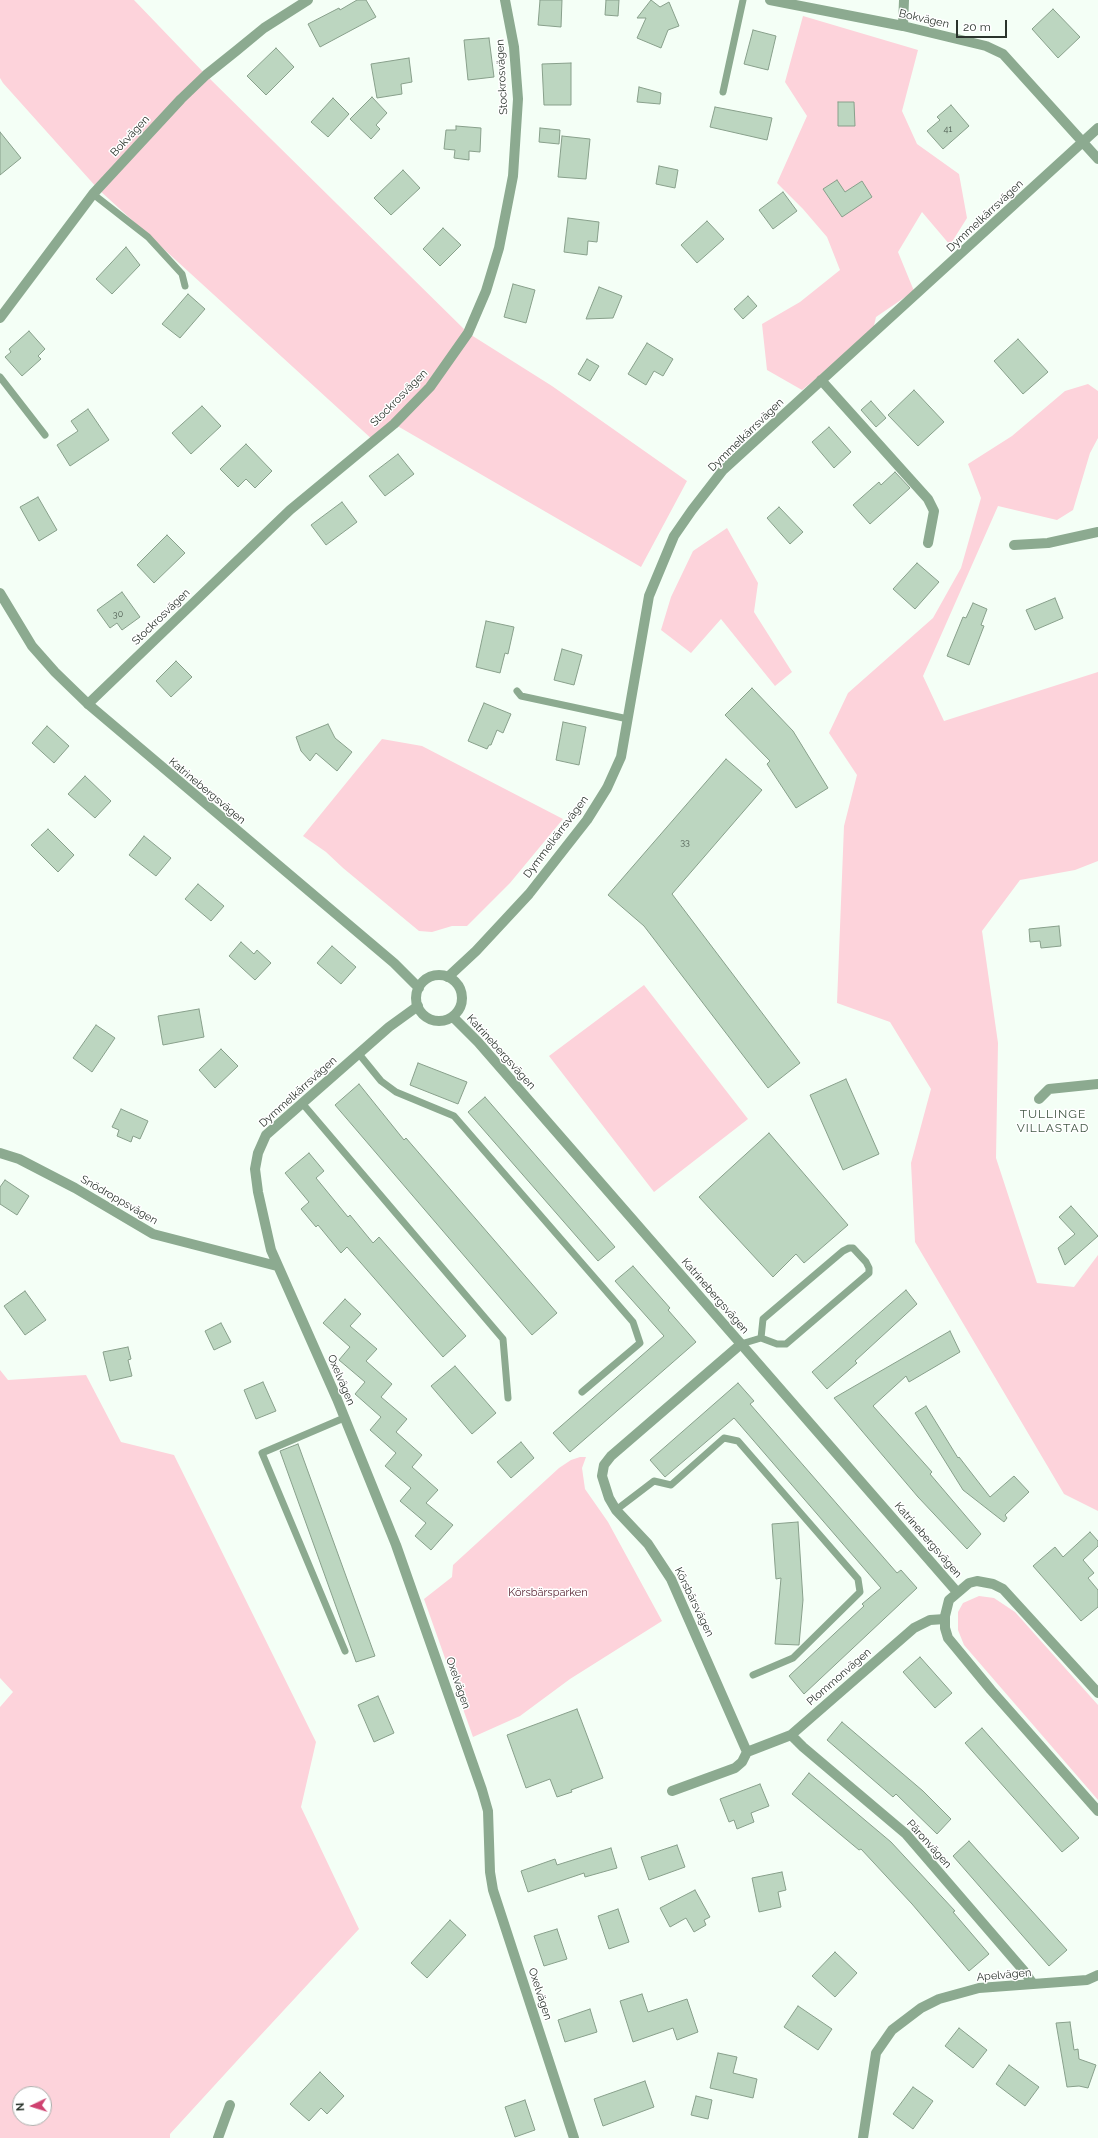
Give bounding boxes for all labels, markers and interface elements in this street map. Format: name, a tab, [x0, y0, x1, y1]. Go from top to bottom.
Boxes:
street label: Bokvägen	[898, 7, 950, 31]
scale bar	[958, 12, 1009, 38]
text: 20 m	[963, 20, 991, 34]
street label: Stockrosvägen	[493, 39, 511, 115]
street label: Bokvägen	[108, 113, 152, 159]
house number: 41	[944, 124, 952, 134]
street label: Dymmelkärrsvägen	[944, 177, 1026, 255]
street label: Stockrosvägen	[368, 367, 430, 429]
street label: Dymmelkärrsvägen	[706, 396, 786, 474]
street label: Stockrosvägen	[129, 586, 193, 648]
house number: 30	[113, 609, 123, 619]
street label: Katrinebergsvägen	[166, 755, 248, 827]
street label: Dymmelkärrsvägen	[521, 793, 591, 881]
house number: 33	[680, 837, 690, 847]
street label: Katrinebergsvägen	[464, 1012, 538, 1092]
street label: Dymmelkärrsvägen	[257, 1054, 339, 1130]
district label: TULLINGE VILLASTAD	[1017, 1107, 1089, 1135]
street label: Snödroppsvägen	[78, 1173, 160, 1227]
street label: Katrinebergsvägen	[678, 1255, 752, 1337]
street label: Oxelvägen	[324, 1353, 358, 1407]
street label: Katrinebergsvägen	[891, 1499, 965, 1581]
street label: Körsbärsvägen	[671, 1565, 717, 1639]
park label: Körsbärsparken	[508, 1586, 588, 1600]
street label: Plommonvägen	[804, 1646, 874, 1708]
street label: Oxelvägen	[443, 1655, 473, 1711]
street label: Päronvägen	[904, 1817, 954, 1871]
street label: Oxelvägen	[525, 1966, 555, 2022]
street label: Apelvägen	[976, 1966, 1032, 1984]
north arrow	[12, 2086, 52, 2126]
text: N	[14, 2102, 27, 2111]

